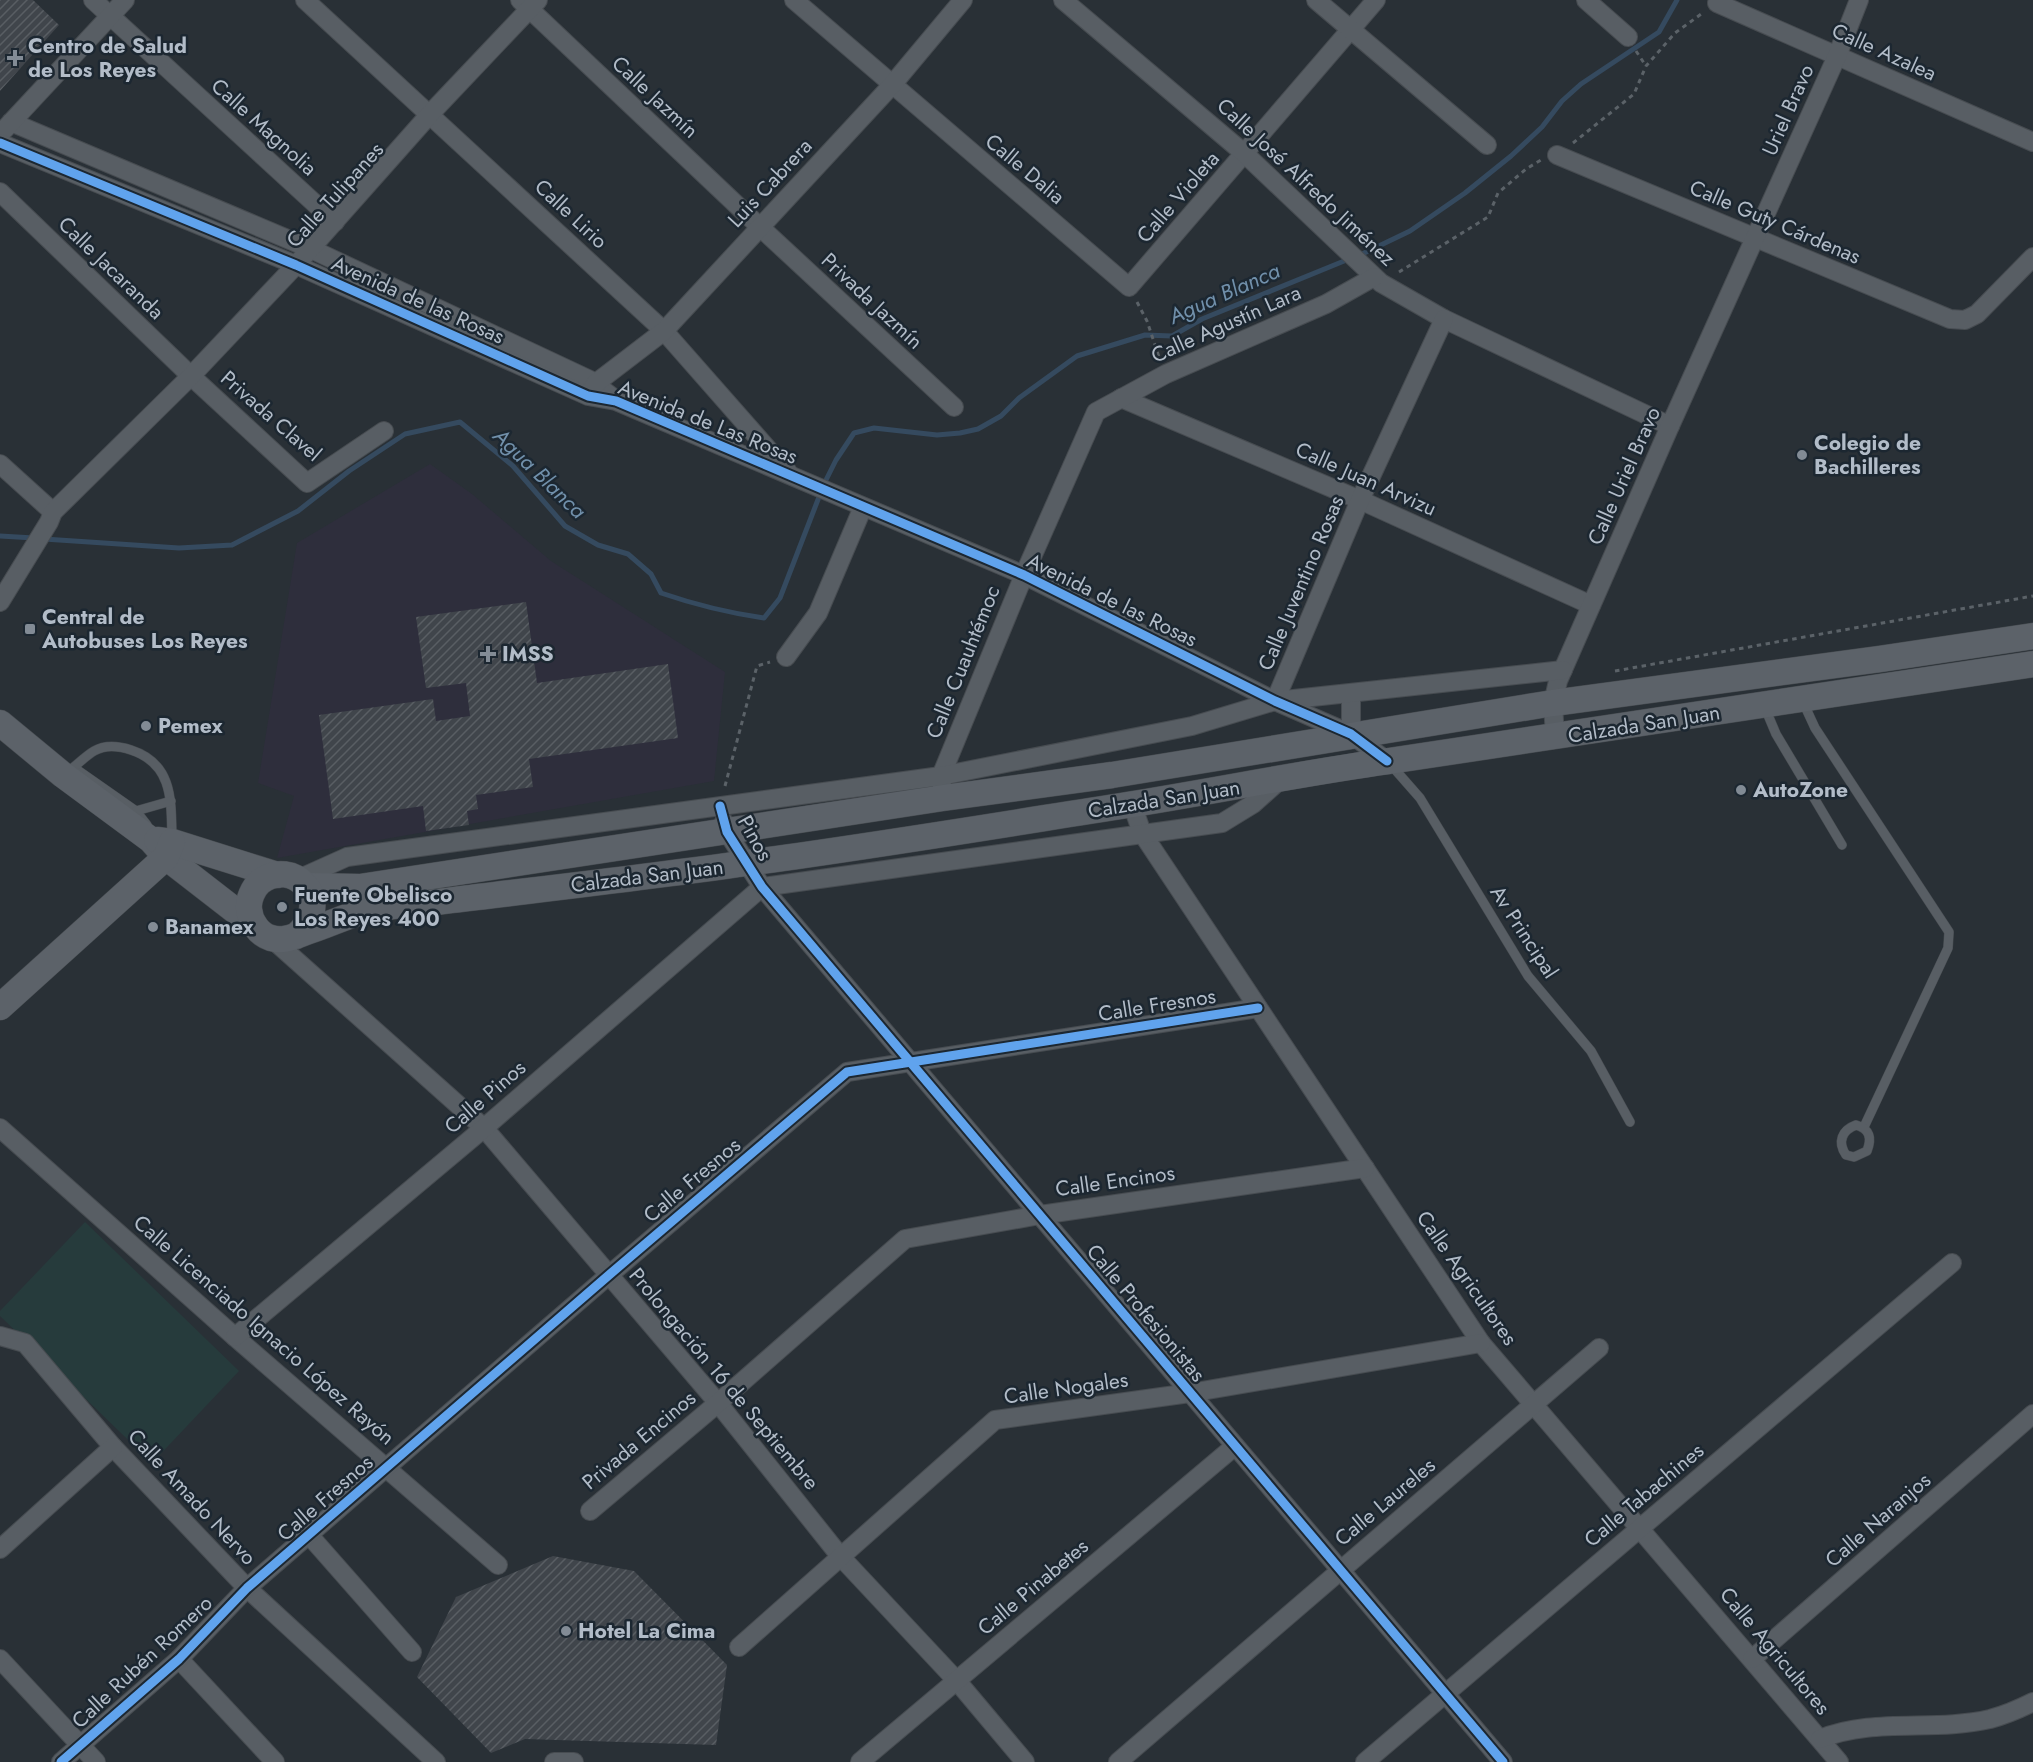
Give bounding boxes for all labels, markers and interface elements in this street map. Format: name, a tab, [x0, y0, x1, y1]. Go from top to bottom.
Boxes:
street label: Calle Azalea	[1827, 16, 1941, 88]
place label: Centro de Salud de Los Reyes	[28, 31, 187, 85]
marker: Centro de Salud de Los Reyes	[6, 49, 24, 67]
street label: Calle Jazmín	[605, 49, 705, 145]
street label: Uriel Bravo	[1755, 60, 1821, 160]
street label: Calle Magnolia	[204, 71, 324, 183]
street label: Calle José Alfredo Jiménez	[1210, 91, 1402, 273]
street label: Calle Dalia	[979, 127, 1071, 211]
street label: Luis Cabrera	[721, 132, 819, 234]
street label: Calle Tulipanes	[279, 136, 391, 254]
street label: Calle Violeta	[1130, 145, 1226, 249]
street label: Calle Lirio	[528, 172, 614, 256]
street label: Calle Guty Cárdenas	[1685, 172, 1865, 272]
street label: Calle Jacaranda	[51, 210, 171, 326]
street label: Privada Jazmín	[815, 246, 929, 356]
street label: Avenida de las Rosas	[327, 248, 509, 352]
water label: Agua Blanca	[1162, 254, 1285, 332]
street label: Calle Agustín Lara	[1146, 278, 1306, 370]
street label: Privada Clavel	[214, 364, 328, 468]
street label: Avenida de Las Rosas	[614, 372, 802, 472]
street label: Calle Uriel Bravo	[1580, 402, 1668, 550]
water label: Agua Blanca	[485, 420, 594, 526]
place label: Colegio de Bachilleres	[1814, 428, 1921, 482]
street label: Calle Juan Arvizu	[1291, 434, 1441, 524]
marker: Colegio de Bachilleres	[1795, 448, 1809, 462]
street label: Calle Juventino Rosas	[1251, 491, 1351, 675]
street label: Avenida de las Rosas	[1022, 546, 1202, 654]
street label: Calle Cuauhtémoc	[919, 581, 1007, 743]
place label: Central de Autobuses Los Reyes	[41, 602, 248, 656]
marker: Central de Autobuses Los Reyes	[23, 622, 37, 636]
place label: IMSS	[502, 639, 554, 669]
marker: IMSS	[479, 645, 497, 663]
street label: Calzada San Juan	[1566, 697, 1722, 751]
place label: Pemex	[158, 711, 223, 741]
marker: Pemex	[139, 719, 153, 733]
street label: Calzada San Juan	[1086, 772, 1242, 826]
place label: AutoZone	[1752, 775, 1848, 805]
marker: AutoZone	[1734, 783, 1748, 797]
street label: Pinos	[730, 810, 780, 866]
street label: Calzada San Juan	[569, 852, 725, 900]
place label: Fuente Obelisco Los Reyes 400	[294, 880, 452, 934]
street label: Av Principal	[1483, 880, 1565, 984]
marker: Fuente Obelisco Los Reyes 400	[275, 900, 289, 914]
place label: Banamex	[165, 912, 255, 942]
marker: Banamex	[146, 920, 160, 934]
street label: Calle Fresnos	[1096, 981, 1218, 1029]
street label: Calle Pinos	[438, 1053, 532, 1141]
street label: Calle Fresnos	[637, 1130, 747, 1230]
street label: Calle Encinos	[1053, 1158, 1177, 1204]
street label: Calle Agricultores	[1409, 1205, 1525, 1351]
street label: Calle Licenciado Ignacio López Rayón	[127, 1208, 401, 1452]
street label: Calle Profesionistas	[1079, 1238, 1213, 1388]
street label: Prolongación 16 de Septiembre	[622, 1261, 826, 1497]
street label: Calle Nogales	[1002, 1364, 1130, 1412]
street label: Privada Encinos	[576, 1383, 702, 1497]
street label: Calle Amado Nervo	[121, 1422, 263, 1572]
street label: Calle Tabachines	[1578, 1436, 1710, 1554]
street label: Calle Fresnos	[270, 1448, 380, 1548]
street label: Calle Laureles	[1328, 1451, 1442, 1553]
street label: Calle Naranjos	[1819, 1466, 1937, 1574]
street label: Calle Pinabetes	[971, 1532, 1095, 1642]
street label: Calle Agricultores	[1713, 1581, 1837, 1721]
street label: Calle Rubén Romero	[65, 1589, 219, 1735]
place label: Hotel La Cima	[578, 1616, 715, 1646]
marker: Hotel La Cima	[559, 1624, 573, 1638]

